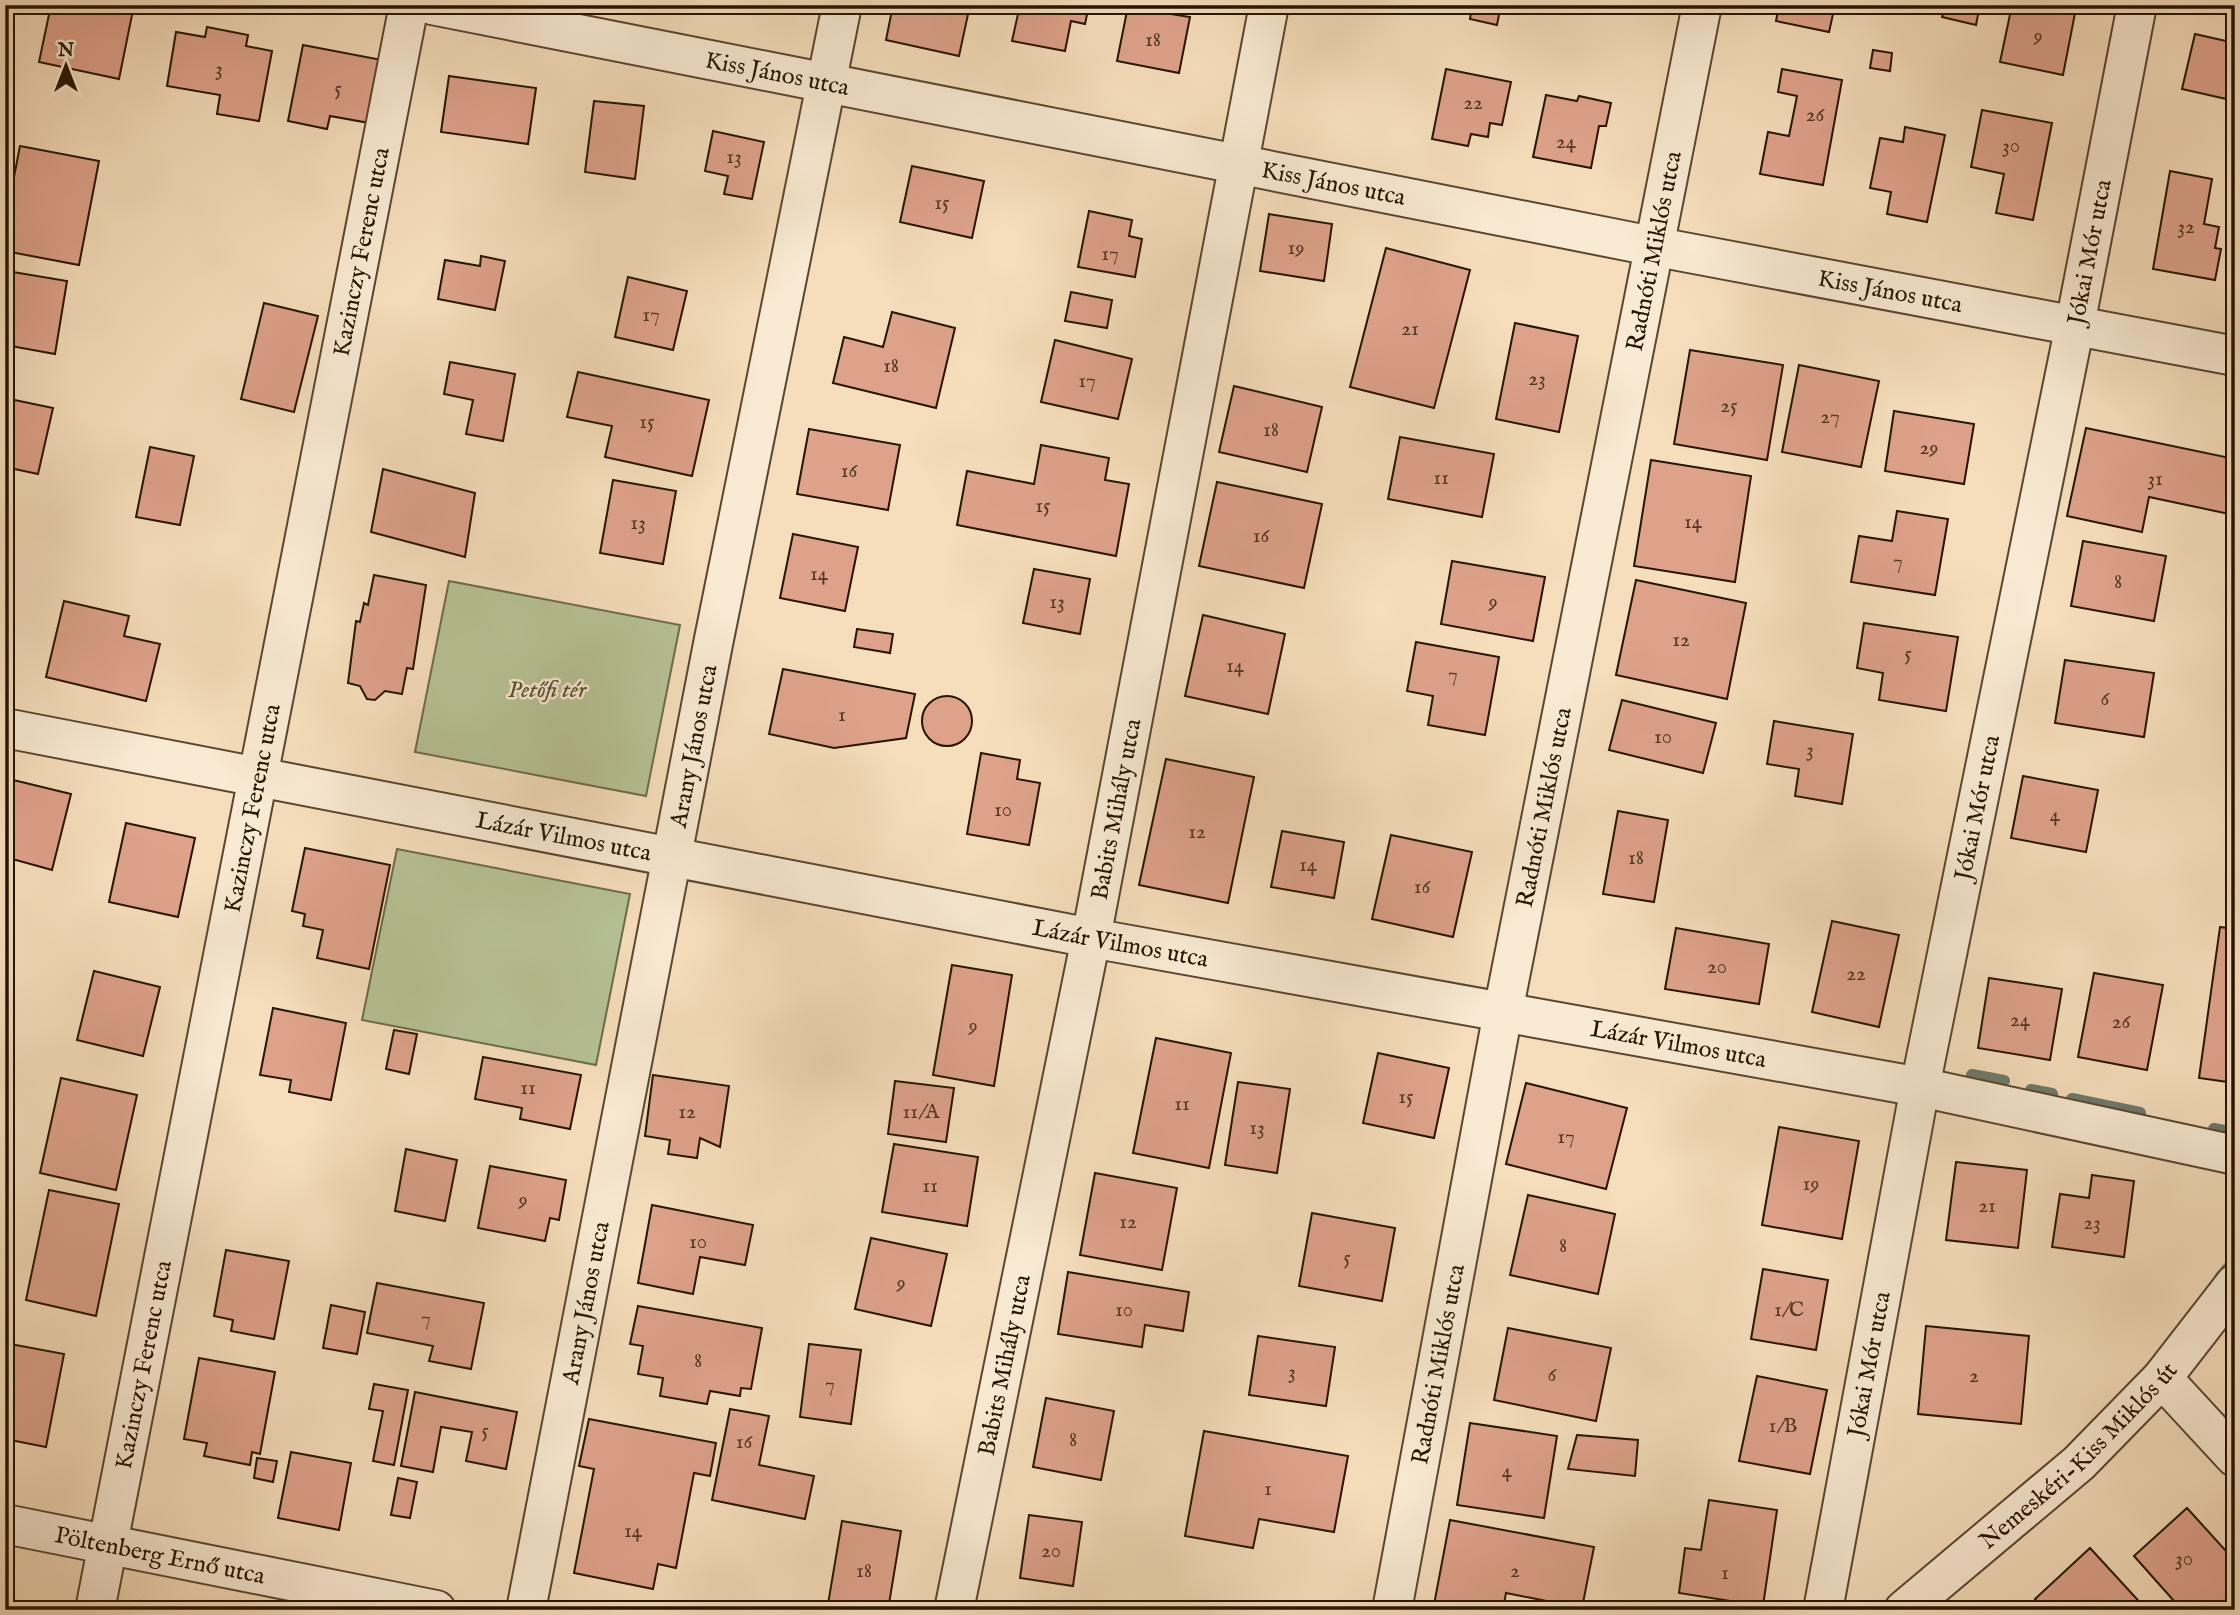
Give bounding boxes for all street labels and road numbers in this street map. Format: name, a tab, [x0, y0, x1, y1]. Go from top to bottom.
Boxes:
street label: Kiss János utca	[702, 45, 852, 104]
street label: Kazinczy Ferenc utca	[327, 144, 398, 359]
street label: Radnóti Miklós utca	[1620, 148, 1690, 354]
street label: Kiss János utca	[1259, 155, 1409, 214]
street label: Jókai Mór utca	[2061, 176, 2120, 330]
street label: Kiss János utca	[1815, 264, 1965, 321]
street label: Arany János utca	[664, 662, 726, 831]
street label: Kazinczy Ferenc utca	[218, 701, 289, 916]
street label: Radnóti Miklós utca	[1510, 704, 1580, 910]
street label: Babits Mihály utca	[1085, 715, 1150, 903]
street label: Jókai Mór utca	[1948, 732, 2008, 886]
street label: Lázár Vilmos utca	[473, 805, 654, 870]
street label: Lázár Vilmos utca	[1030, 913, 1211, 976]
street label: Lázár Vilmos utca	[1588, 1014, 1769, 1076]
street label: Arany János utca	[556, 1218, 618, 1388]
street label: Kazinczy Ferenc utca	[109, 1257, 180, 1472]
street label: Radnóti Miklós utca	[1405, 1261, 1473, 1467]
street label: Babits Mihály utca	[972, 1271, 1039, 1459]
street label: Jókai Mór utca	[1841, 1288, 1899, 1443]
street label: Nemeskéri-Kiss Miklós út	[1974, 1357, 2185, 1557]
street label: Pöltenberg Ernő utca	[52, 1520, 268, 1593]

